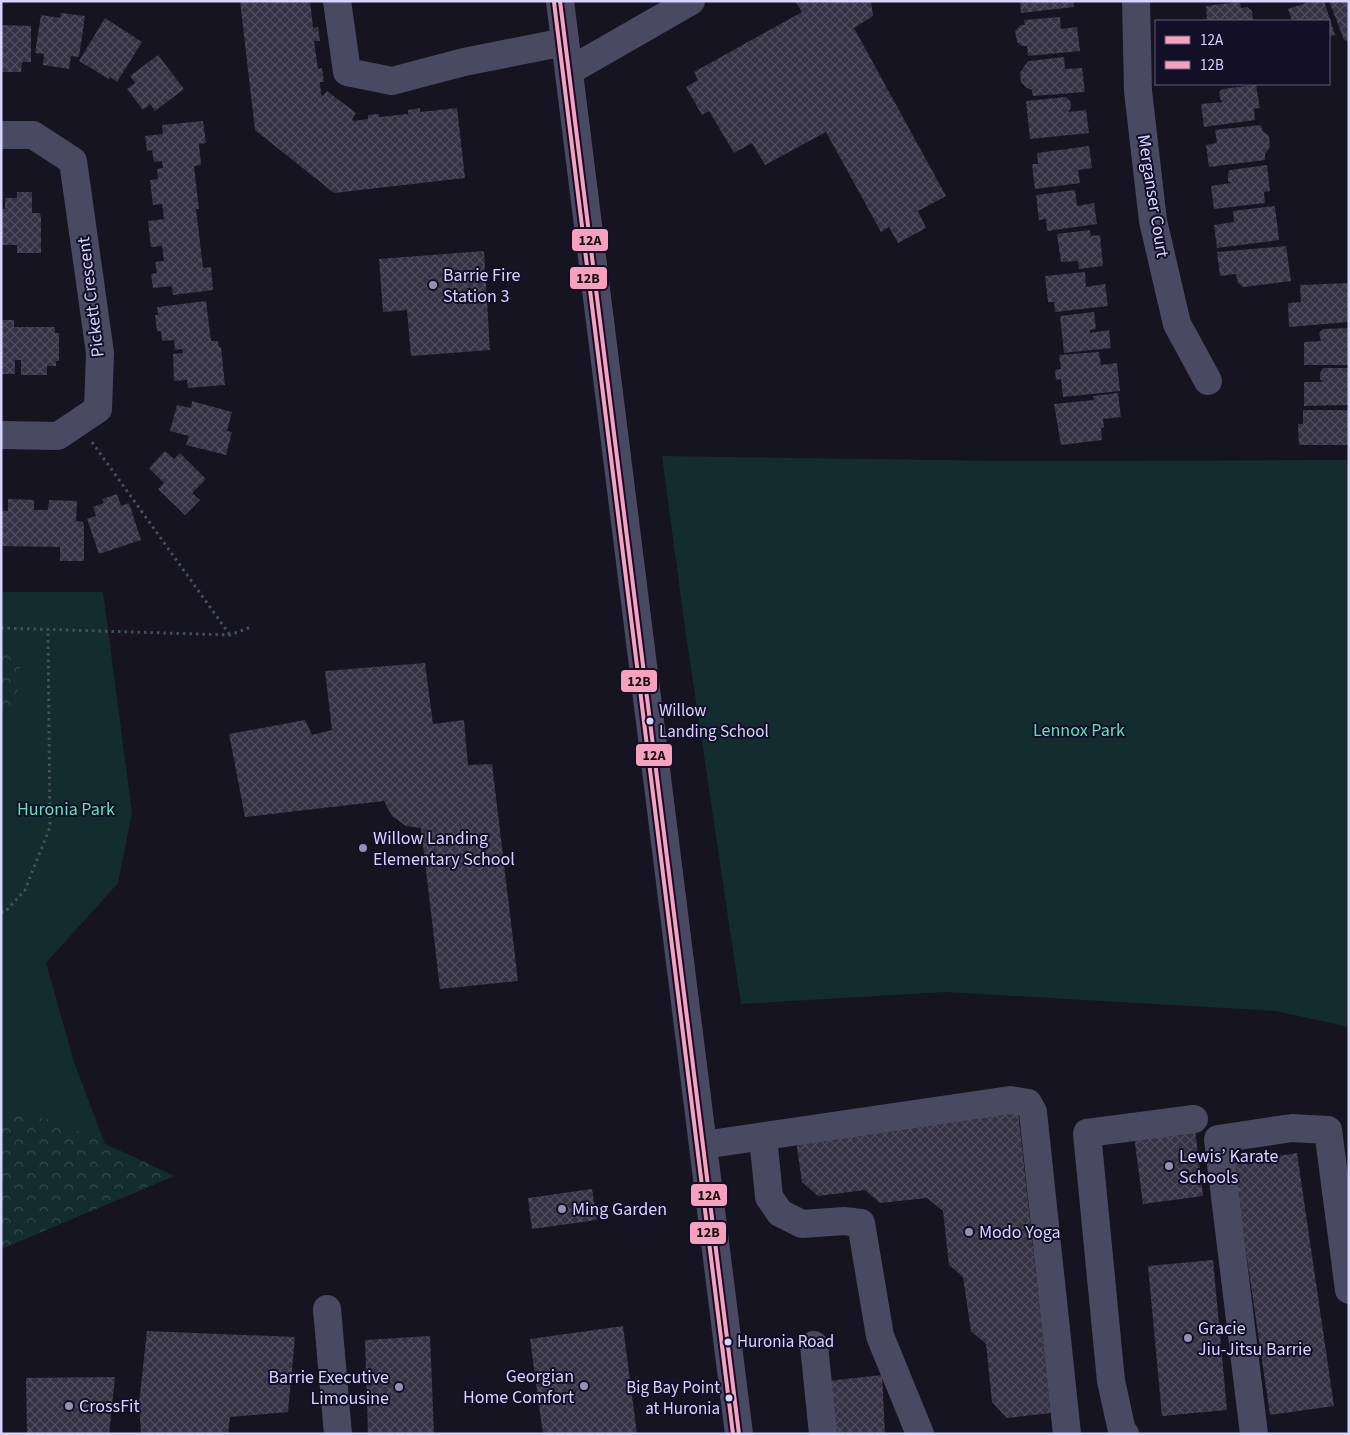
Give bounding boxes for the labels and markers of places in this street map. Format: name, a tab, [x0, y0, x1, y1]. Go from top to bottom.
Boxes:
place label: Barrie Fire Station 3	[443, 263, 520, 309]
marker: Barrie Fire Station 3	[427, 279, 439, 291]
place label: Willow Landing School	[659, 699, 769, 744]
marker: Willow Landing School	[645, 716, 655, 726]
place label: Willow Landing Elementary School	[373, 826, 515, 872]
marker: Willow Landing Elementary School	[357, 842, 369, 854]
place label: Lewis’ Karate Schools	[1179, 1144, 1278, 1190]
marker: Lewis’ Karate Schools	[1163, 1160, 1175, 1172]
place label: Ming Garden	[572, 1197, 667, 1222]
marker: Ming Garden	[556, 1203, 568, 1215]
place label: Modo Yoga	[979, 1220, 1061, 1245]
marker: Modo Yoga	[963, 1226, 975, 1238]
place label: Gracie Jiu-Jitsu Barrie	[1198, 1316, 1312, 1362]
place label: Huronia Road	[737, 1330, 834, 1354]
marker: Gracie Jiu-Jitsu Barrie	[1182, 1332, 1194, 1344]
marker: Huronia Road	[723, 1337, 733, 1347]
place label: Georgian Home Comfort	[463, 1364, 574, 1410]
place label: Barrie Executive Limousine	[269, 1365, 389, 1411]
place label: Big Bay Point at Huronia	[626, 1376, 720, 1421]
marker: Georgian Home Comfort	[578, 1380, 590, 1392]
marker: Barrie Executive Limousine	[393, 1381, 405, 1393]
marker: Big Bay Point at Huronia	[724, 1393, 734, 1403]
place label: CrossFit	[79, 1394, 140, 1419]
marker: CrossFit	[63, 1400, 75, 1412]

